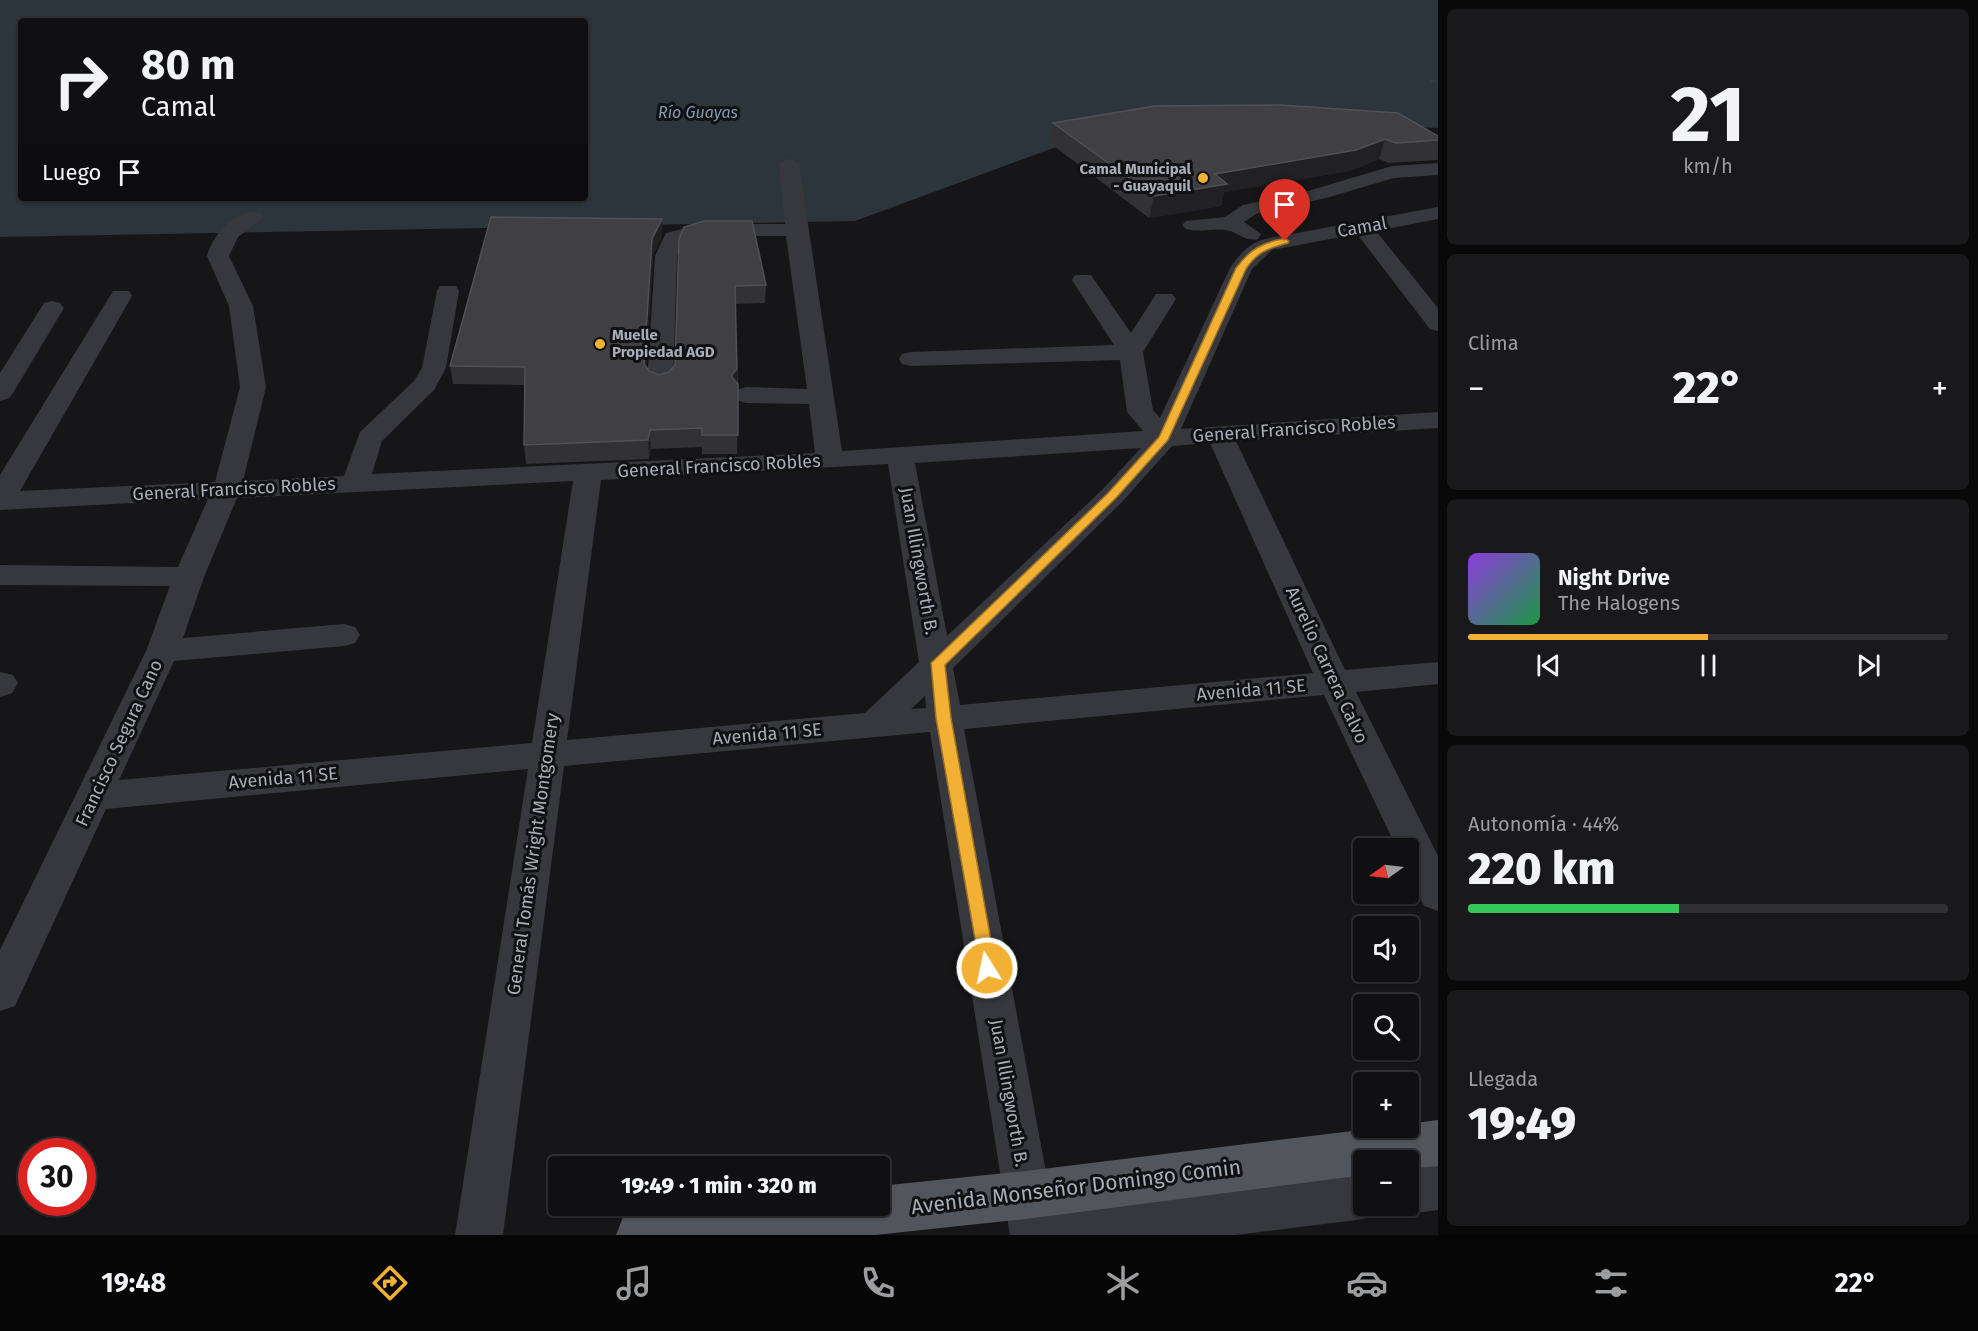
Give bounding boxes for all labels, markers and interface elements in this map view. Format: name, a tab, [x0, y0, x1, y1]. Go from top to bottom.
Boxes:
text: 80 m	[141, 40, 235, 90]
icon: right	[42, 42, 120, 120]
text: 21	[1671, 68, 1745, 162]
text: Camal	[141, 91, 216, 123]
water label: Río Guayas	[658, 103, 738, 122]
text: km/h	[1683, 154, 1733, 178]
icon: arrive	[113, 156, 146, 189]
text: Luego	[42, 159, 101, 186]
place label: Camal Municipal - Guayaquil	[1080, 160, 1192, 195]
marker: Camal Municipal - Guayaquil	[1196, 171, 1210, 185]
pin	[1259, 179, 1310, 241]
icon: arrive	[1268, 188, 1301, 221]
street label: Camal	[1335, 212, 1389, 242]
place label: Muelle Propiedad AGD	[612, 326, 715, 361]
text: Clima	[1468, 331, 1519, 355]
marker: Muelle Propiedad AGD	[593, 337, 607, 351]
text: 22°	[1673, 361, 1743, 415]
text: −	[1468, 369, 1485, 409]
text: +	[1932, 369, 1948, 409]
street label: General Francisco Robles	[1192, 411, 1396, 447]
street label: General Francisco Robles	[617, 450, 821, 482]
street label: General Francisco Robles	[132, 473, 336, 505]
street label: Juan Illingworth B.	[895, 486, 943, 636]
text: Night Drive	[1558, 564, 1670, 591]
street label: Aurelio Carrera Calvo	[1281, 583, 1373, 747]
text: The Halogens	[1558, 591, 1680, 615]
icon: previous	[1532, 649, 1565, 682]
icon: pause	[1692, 649, 1725, 682]
icon: next	[1852, 649, 1885, 682]
street label: Francisco Segura Cano	[71, 656, 167, 830]
street label: Avenida 11 SE	[1196, 674, 1306, 706]
street label: General Tomás Wright Montgomery	[502, 711, 564, 996]
street label: Avenida 11 SE	[712, 718, 822, 750]
street label: Avenida 11 SE	[228, 762, 338, 794]
text: Autonomía · 44%	[1468, 812, 1619, 836]
north arrow	[1353, 838, 1419, 904]
map controls	[1353, 838, 1419, 1216]
text: 220 km	[1468, 842, 1615, 896]
button: sound	[1353, 916, 1419, 982]
position arrow	[955, 936, 1019, 1000]
button: search	[1353, 994, 1419, 1060]
street label: Juan Illingworth B.	[985, 1018, 1033, 1168]
text: Llegada	[1468, 1067, 1538, 1091]
button: +	[1353, 1072, 1419, 1138]
text: 19:49	[1468, 1097, 1576, 1151]
speed limit sign: 30	[18, 1138, 96, 1216]
button: −	[1353, 1150, 1419, 1216]
street label: Avenida Monseñor Domingo Comin	[910, 1154, 1242, 1220]
text: 19:49 · 1 min · 320 m	[621, 1172, 817, 1199]
icon: directions	[369, 1262, 411, 1304]
icon: music	[613, 1262, 655, 1304]
icon: phone	[857, 1262, 899, 1304]
icon: climate	[1102, 1262, 1144, 1304]
icon: car	[1346, 1262, 1388, 1304]
icon: filters	[1590, 1262, 1632, 1304]
text: 19:48	[101, 1267, 166, 1299]
text: 22°	[1835, 1267, 1877, 1299]

